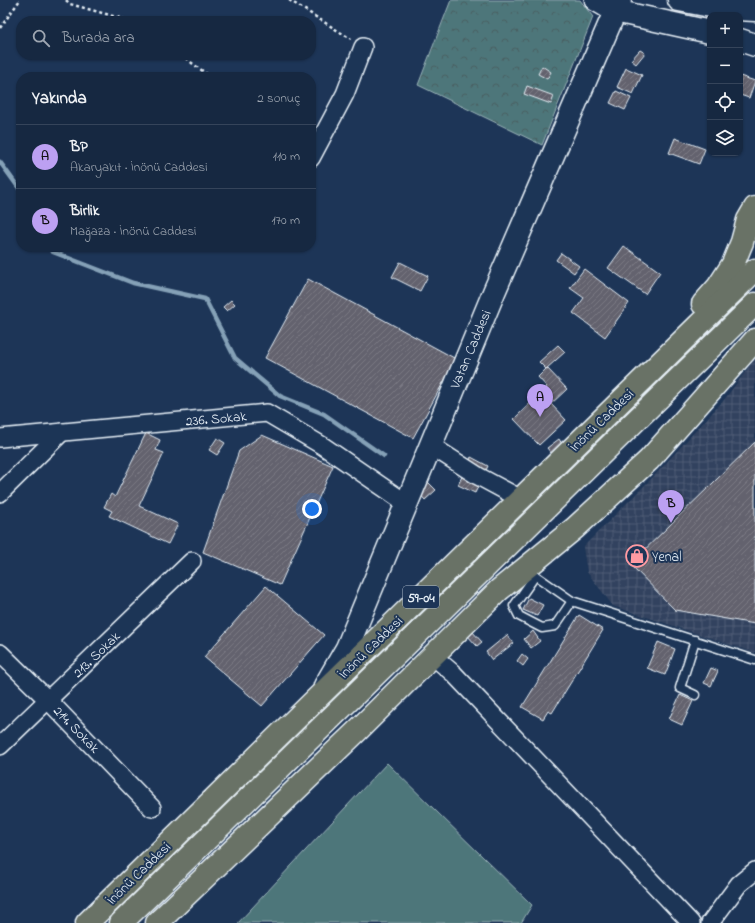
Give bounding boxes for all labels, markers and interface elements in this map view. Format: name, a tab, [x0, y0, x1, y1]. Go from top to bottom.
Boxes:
map controls	[707, 12, 743, 156]
button: +	[707, 12, 743, 48]
search box	[16, 16, 316, 60]
icon: search	[30, 27, 52, 49]
text: Burada ara	[62, 27, 135, 49]
button: −	[707, 48, 743, 84]
button: locate	[707, 84, 743, 120]
text: Yakında	[32, 86, 87, 111]
text: 2 sonuç	[257, 89, 300, 108]
button: layers	[707, 120, 743, 156]
text: BP	[70, 136, 88, 158]
text: A	[41, 147, 49, 166]
text: 110 m	[273, 147, 300, 166]
text: Akaryakıt · İnönü Caddesi	[70, 158, 208, 177]
text: Birlik	[70, 200, 99, 222]
text: B	[41, 211, 49, 230]
text: 170 m	[272, 211, 300, 230]
text: Mağaza · İnönü Caddesi	[70, 222, 196, 241]
street label: Vatan Caddesi	[445, 307, 497, 393]
pin: A	[527, 384, 553, 417]
street label: İnönü Caddesi	[565, 385, 639, 457]
street label: 236. Sokak	[185, 406, 248, 433]
pin: B	[658, 490, 684, 523]
your location	[302, 499, 322, 519]
shop icon: Yenal	[624, 543, 650, 569]
place label: Yenal	[652, 547, 682, 568]
road number: 59-04	[403, 586, 439, 608]
street label: İnönü Caddesi	[334, 612, 408, 684]
street label: 213. Sokak	[68, 626, 126, 683]
street label: 214. Sokak	[48, 701, 105, 759]
street label: İnönü Caddesi	[102, 838, 176, 910]

